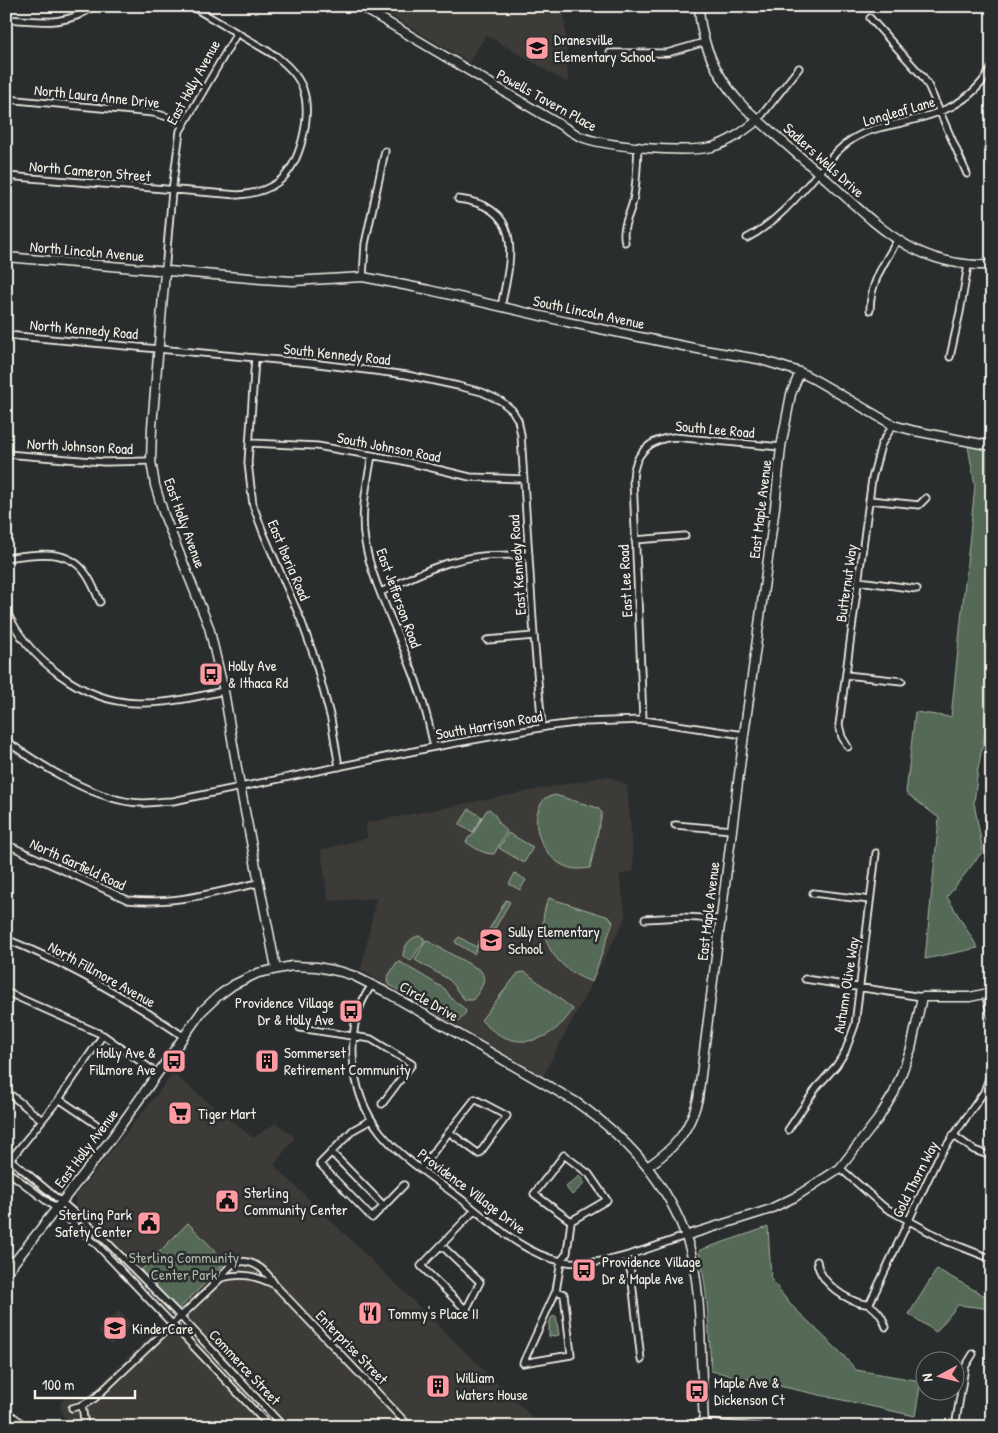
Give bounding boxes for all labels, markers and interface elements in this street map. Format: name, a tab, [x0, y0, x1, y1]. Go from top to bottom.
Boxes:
place label: Dranesville Elementary School	[554, 29, 655, 67]
school or university icon: Dranesville Elementary School	[524, 35, 550, 61]
street label: East Holly Avenue	[161, 36, 225, 128]
street label: Powells Tavern Place	[493, 64, 601, 136]
street label: North Laura Anne Drive	[33, 79, 161, 113]
street label: Longleaf Lane	[861, 91, 937, 131]
street label: Sadlers Wells Drive	[779, 118, 869, 202]
street label: North Cameron Street	[28, 155, 152, 187]
street label: North Lincoln Avenue	[29, 236, 145, 266]
street label: South Lincoln Avenue	[531, 290, 647, 334]
street label: North Kennedy Road	[29, 314, 139, 344]
street label: South Kennedy Road	[282, 338, 392, 370]
street label: South Lee Road	[675, 415, 756, 443]
street label: South Johnson Road	[335, 427, 443, 467]
street label: North Johnson Road	[27, 433, 134, 459]
street label: East Maple Avenue	[744, 458, 776, 560]
street label: East Holly Avenue	[159, 475, 211, 571]
street label: East Kennedy Road	[503, 514, 531, 616]
street label: East Iberia Road	[263, 516, 315, 604]
street label: Butternut Way	[830, 543, 862, 623]
street label: East Lee Road	[613, 544, 637, 618]
street label: East Jefferson Road	[371, 545, 427, 651]
place label: Holly Ave & Ithaca Rd	[228, 655, 288, 693]
bus stop icon: Holly Ave & Ithaca Rd	[198, 661, 224, 687]
street label: South Harrison Road	[434, 705, 544, 745]
street label: North Garfield Road	[27, 833, 129, 895]
street label: East Maple Avenue	[692, 860, 724, 962]
place label: Sully Elementary School	[508, 921, 600, 959]
school or university icon: Sully Elementary School	[478, 927, 504, 953]
street label: Autumn Olive Way	[828, 935, 864, 1035]
street label: North Fillmore Avenue	[45, 936, 159, 1012]
street label: Circle Drive	[396, 976, 462, 1026]
place label: Providence Village Dr & Holly Ave	[235, 992, 334, 1030]
bus stop icon: Providence Village Dr & Holly Ave	[338, 998, 364, 1024]
place label: Holly Ave & Fillmore Ave	[89, 1042, 156, 1080]
place label: Sommerset Retirement Community	[284, 1042, 411, 1080]
bus stop icon: Holly Ave & Fillmore Ave	[161, 1048, 187, 1074]
building icon: Sommerset Retirement Community	[254, 1048, 280, 1074]
supermarket icon: Tiger Mart	[167, 1100, 193, 1126]
place label: Tiger Mart	[198, 1103, 257, 1124]
street label: East Holly Avenue	[49, 1104, 123, 1192]
street label: Gold Thorn Way	[887, 1137, 943, 1221]
street label: Providence Village Drive	[413, 1143, 531, 1239]
place label: Sterling Community Center	[244, 1182, 348, 1220]
public building icon: Sterling Community Center	[214, 1188, 240, 1214]
place label: Sterling Park Safety Center	[55, 1204, 132, 1242]
public building icon: Sterling Park Safety Center	[136, 1210, 162, 1236]
park label: Sterling Community Center Park	[129, 1247, 239, 1285]
place label: Providence Village Dr & Maple Ave	[602, 1251, 701, 1289]
bus stop icon: Providence Village Dr & Maple Ave	[571, 1257, 597, 1283]
restaurant icon: Tommy's Place II	[357, 1300, 383, 1326]
place label: Tommy's Place II	[388, 1303, 479, 1324]
street label: Enterprise Street	[311, 1305, 393, 1389]
school or university icon: KinderCare	[102, 1315, 128, 1341]
place label: KinderCare	[132, 1318, 193, 1339]
street label: Commerce Street	[204, 1325, 286, 1410]
north arrow	[916, 1350, 966, 1400]
place label: William Waters House	[456, 1367, 528, 1405]
scale bar	[35, 1368, 135, 1400]
place label: Maple Ave & Dickenson Ct	[714, 1372, 786, 1410]
text: N	[917, 1372, 936, 1383]
building icon: William Waters House	[425, 1373, 451, 1399]
text: 100 m	[42, 1374, 75, 1395]
bus stop icon: Maple Ave & Dickenson Ct	[684, 1378, 710, 1404]

